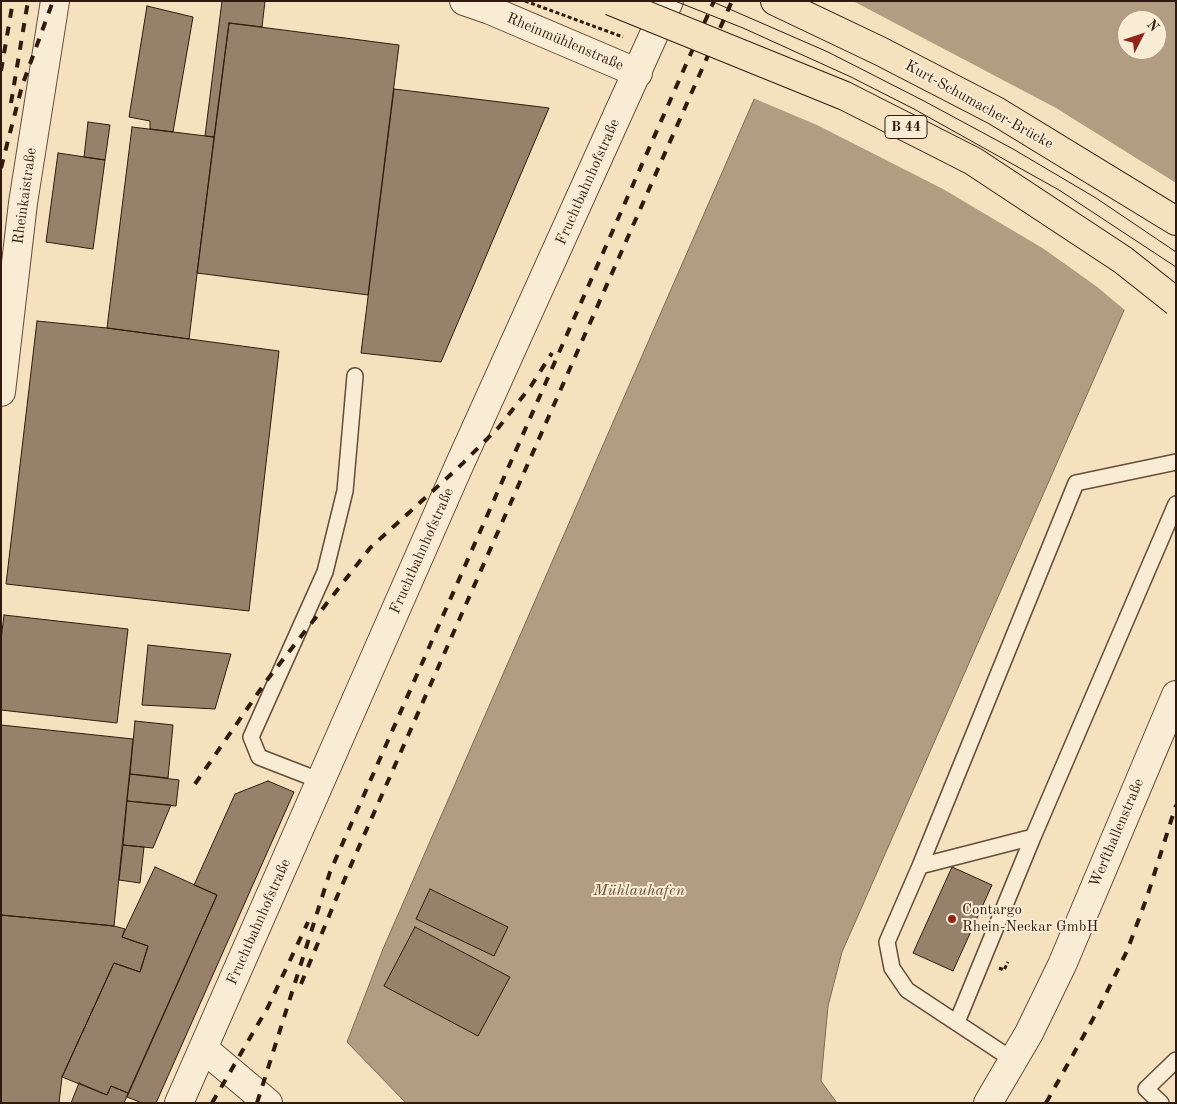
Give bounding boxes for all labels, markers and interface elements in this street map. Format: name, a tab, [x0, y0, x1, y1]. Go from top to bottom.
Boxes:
street label: Rheinmühlenstraße	[504, 9, 626, 75]
north arrow	[1117, 10, 1167, 60]
text: N	[1144, 17, 1161, 34]
street label: Kurt-Schumacher-Brücke	[902, 57, 1056, 153]
road number: B 44	[885, 115, 927, 138]
street label: Fruchtbahnhofstraße	[552, 116, 624, 248]
street label: Rheinkaistraße	[9, 147, 41, 245]
street label: Fruchtbahnhofstraße	[386, 485, 458, 617]
street label: Werfthallenstraße	[1086, 776, 1148, 890]
street label: Fruchtbahnhofstraße	[223, 856, 295, 988]
water label: Mühlauhafen	[593, 881, 685, 901]
place label: Contargo Rhein-Neckar GmbH	[962, 901, 1098, 936]
marker: Contargo Rhein-Neckar GmbH	[946, 913, 958, 925]

